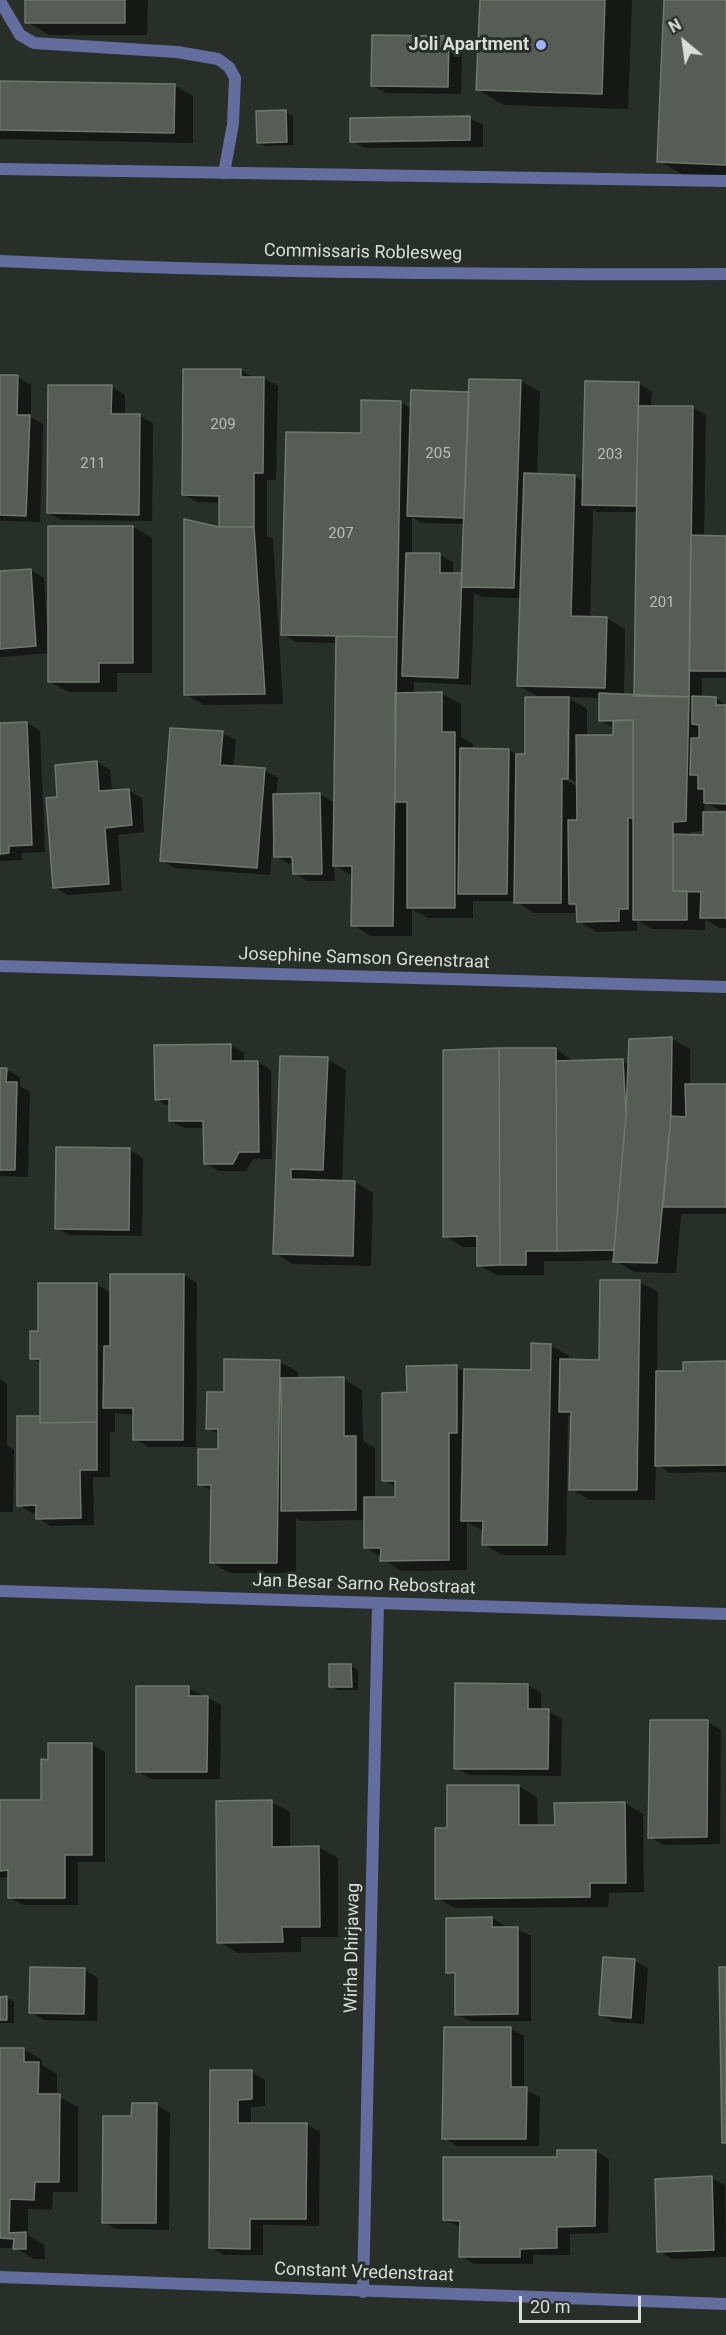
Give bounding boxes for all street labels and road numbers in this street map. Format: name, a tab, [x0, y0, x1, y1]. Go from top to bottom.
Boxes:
street label: Commissaris Roblesweg	[264, 240, 462, 266]
street label: Josephine Samson Greenstraat	[238, 944, 490, 974]
street label: Jan Besar Sarno Rebostraat	[252, 1570, 476, 1600]
street label: Wirha Dhirjawag	[341, 1883, 365, 2013]
street label: Constant Vredenstraat	[274, 2259, 454, 2287]

